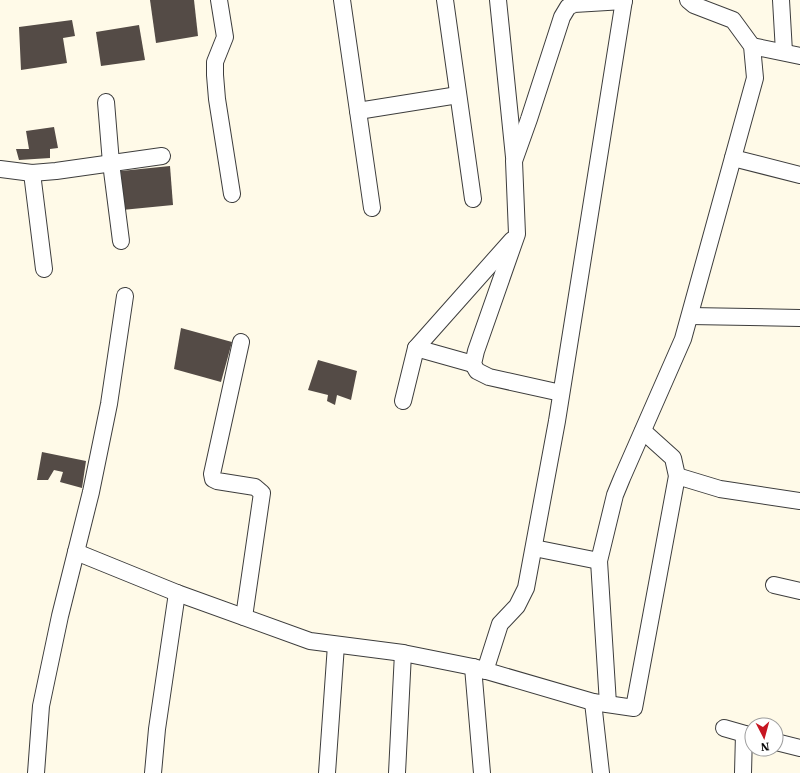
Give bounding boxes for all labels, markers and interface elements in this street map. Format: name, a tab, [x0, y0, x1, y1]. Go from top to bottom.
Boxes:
north arrow	[744, 717, 784, 757]
text: N	[760, 740, 770, 754]

